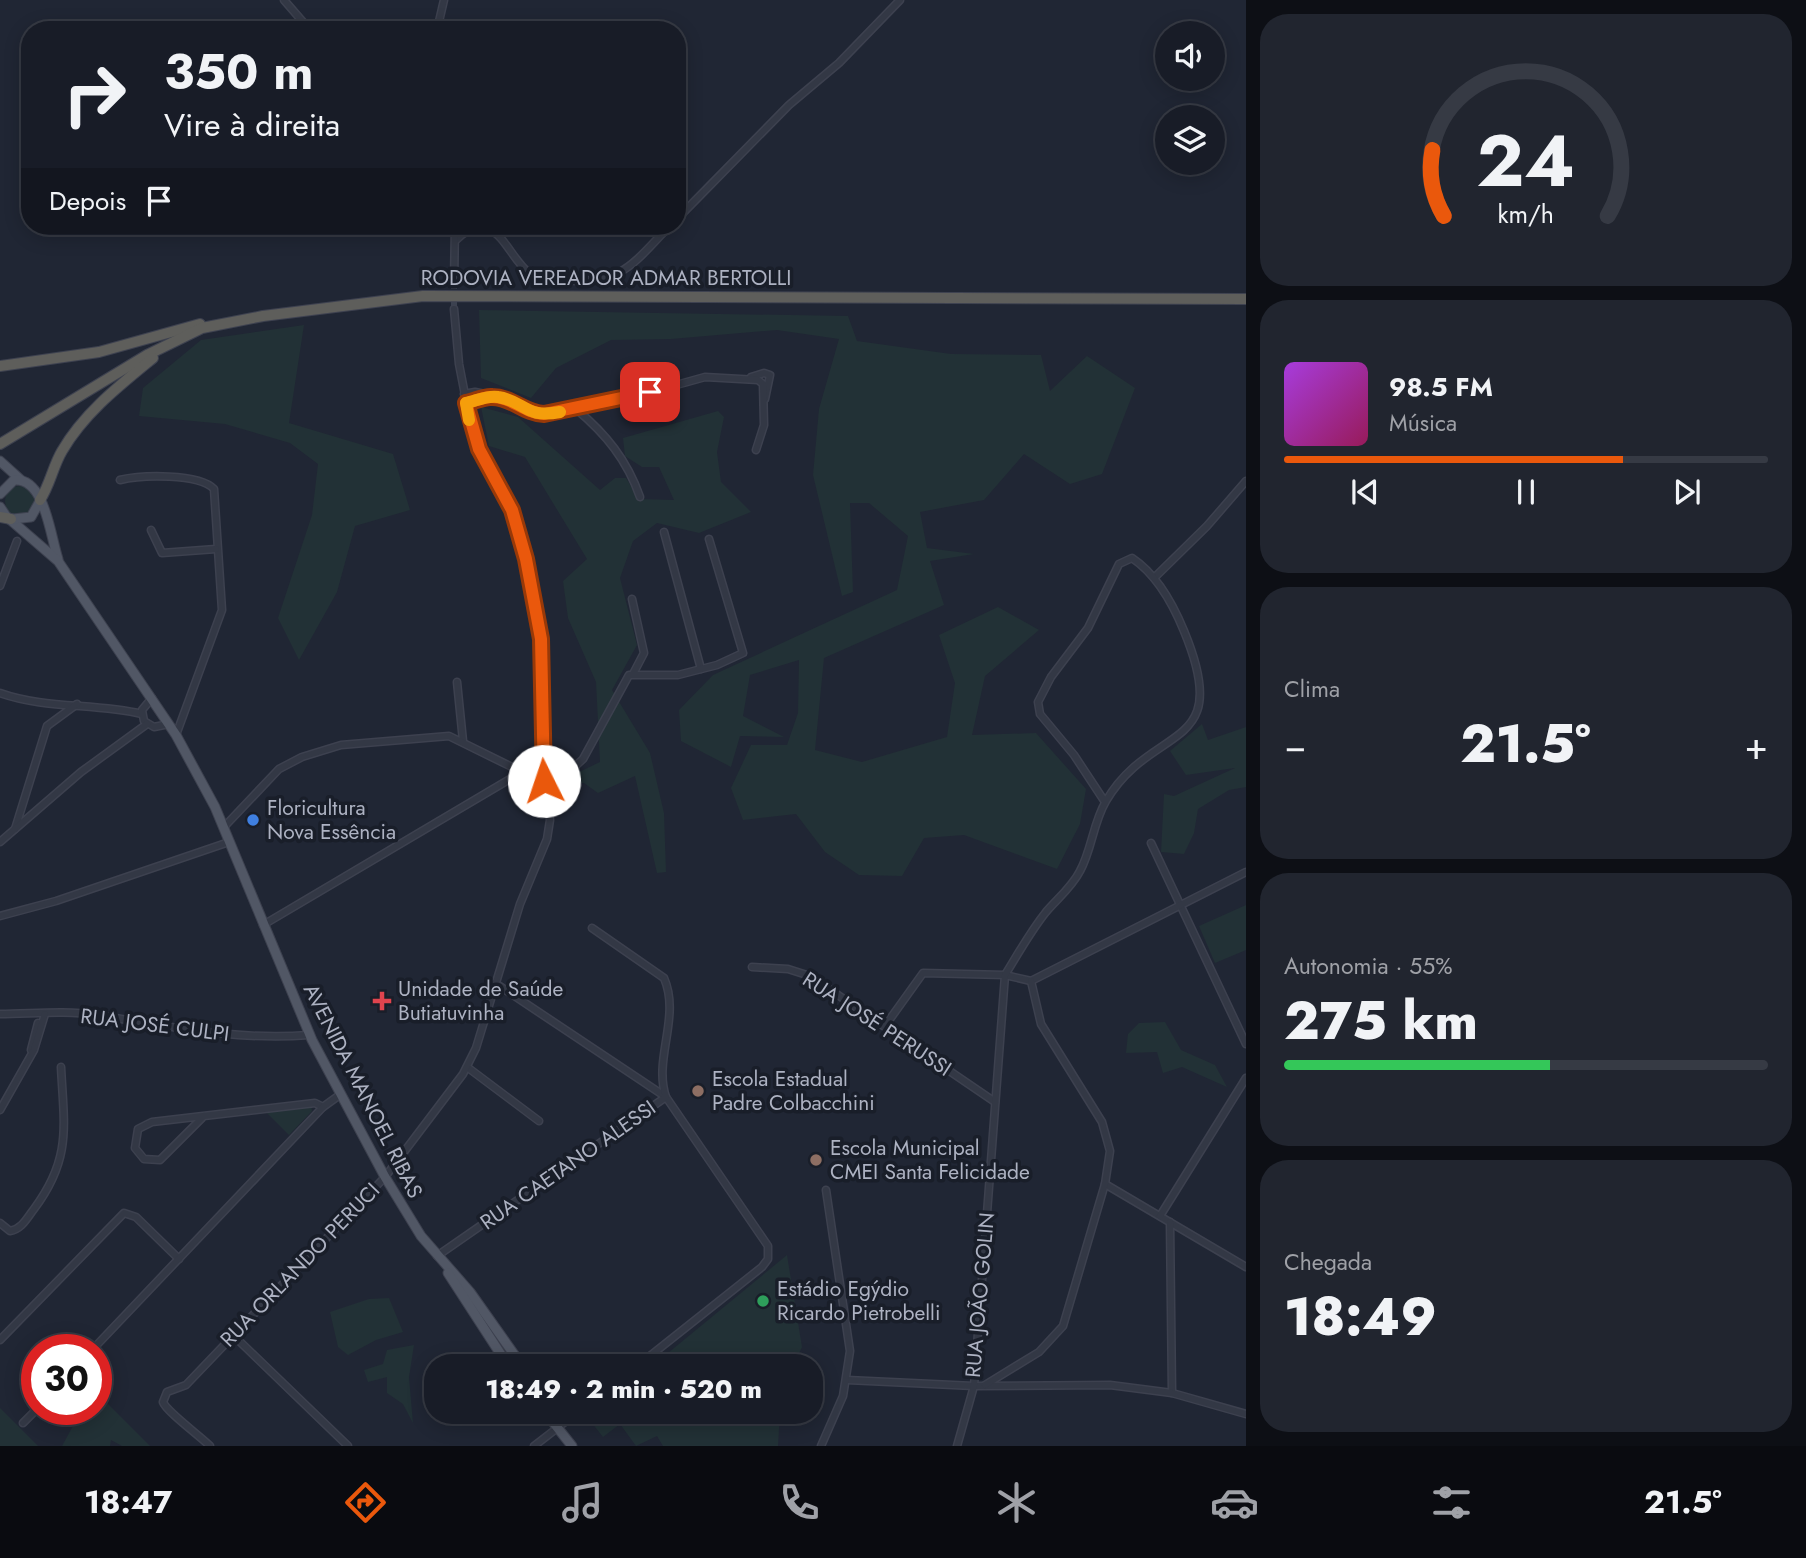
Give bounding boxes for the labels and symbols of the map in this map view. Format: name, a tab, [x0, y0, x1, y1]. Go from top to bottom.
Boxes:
street label: RODOVIA VEREADOR ADMAR BERTOLLI	[421, 263, 791, 293]
pin	[620, 362, 680, 422]
position arrow	[507, 744, 581, 818]
place label: Floricultura Nova Essência	[267, 793, 396, 847]
marker: Floricultura Nova Essência	[245, 812, 261, 828]
street label: RUA JOSÉ PERUSSI	[797, 965, 957, 1083]
place label: Unidade de Saúde Butiatuvinha	[398, 974, 563, 1028]
street label: AVENIDA MANOEL RIBAS	[296, 979, 430, 1203]
marker: Unidade de Saúde Butiatuvinha	[372, 991, 392, 1011]
street label: RUA JOSÉ CULPI	[79, 1001, 231, 1049]
place label: Escola Estadual Padre Colbacchini	[712, 1064, 875, 1118]
marker: Escola Estadual Padre Colbacchini	[690, 1083, 706, 1099]
street label: RUA CAETANO ALESSI	[474, 1093, 662, 1237]
place label: Escola Municipal CMEI Santa Felicidade	[830, 1133, 1030, 1187]
marker: Escola Municipal CMEI Santa Felicidade	[808, 1152, 824, 1168]
street label: RUA ORLANDO PERUCI	[213, 1176, 387, 1354]
street label: RUA JOÃO GOLIN	[958, 1211, 1002, 1379]
place label: Estádio Egýdio Ricardo Pietrobelli	[777, 1274, 940, 1328]
marker: Estádio Egýdio Ricardo Pietrobelli	[755, 1293, 771, 1309]
speed limit sign: 30	[21, 1334, 112, 1425]

